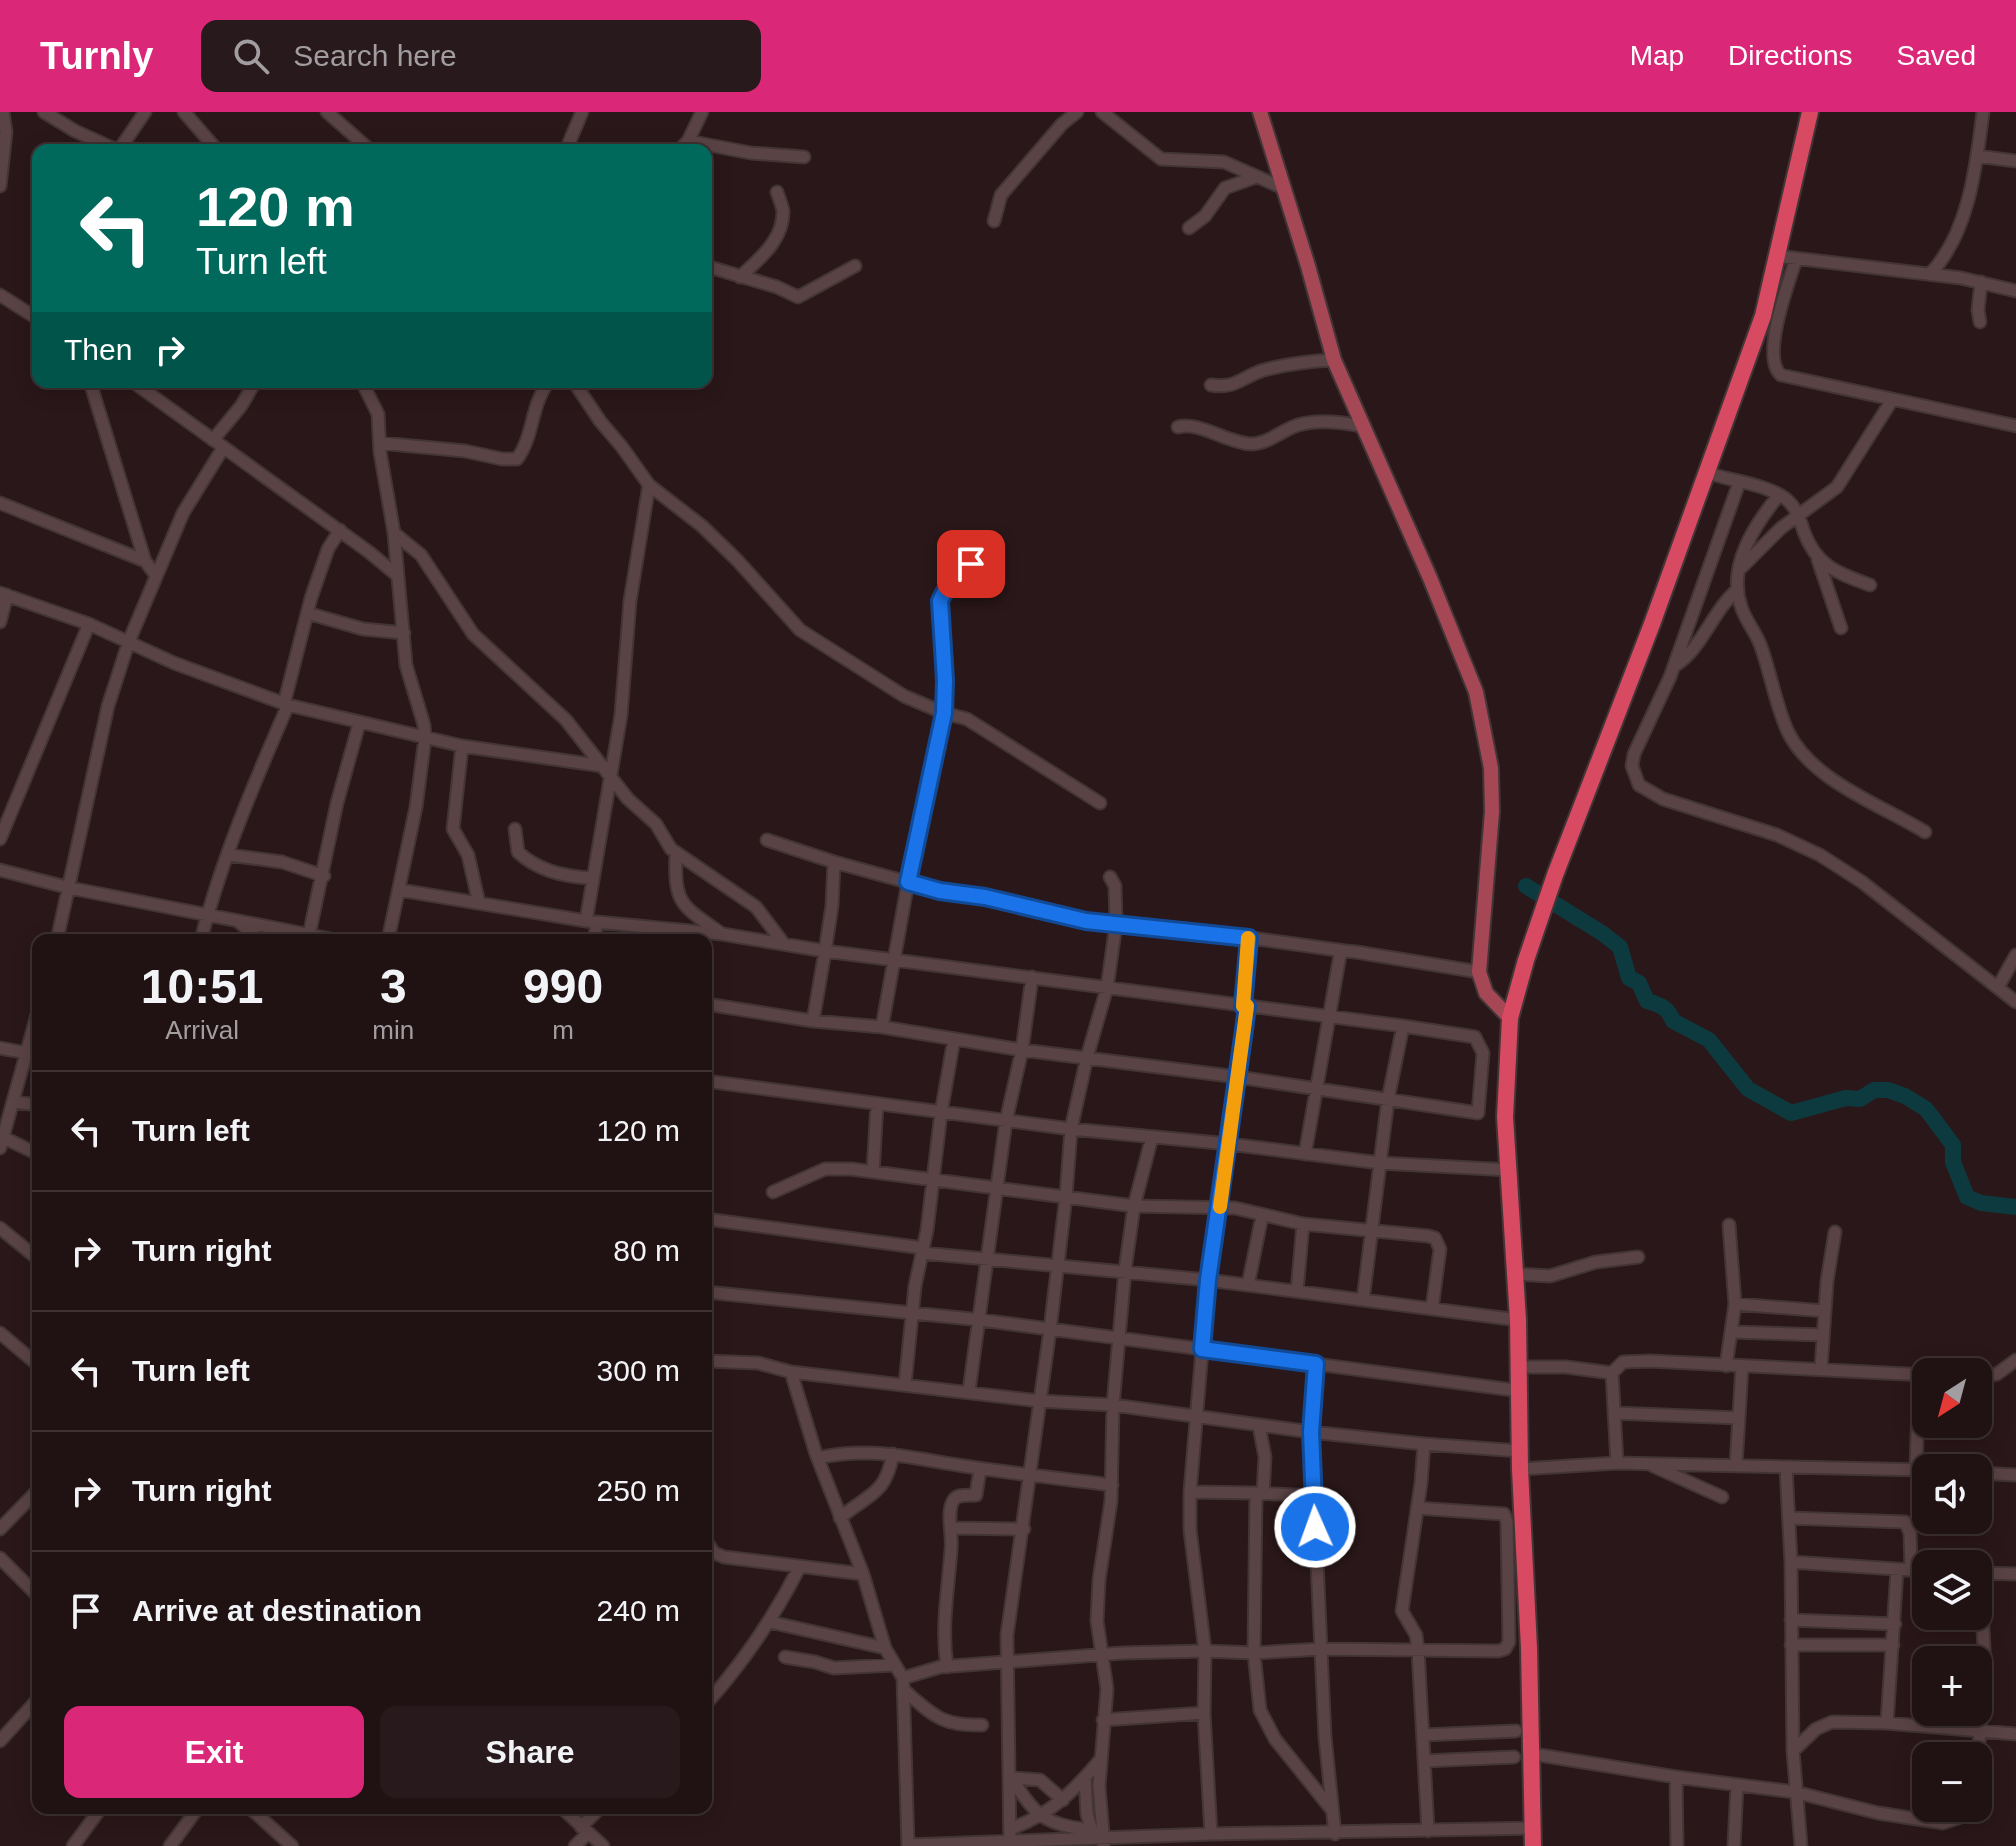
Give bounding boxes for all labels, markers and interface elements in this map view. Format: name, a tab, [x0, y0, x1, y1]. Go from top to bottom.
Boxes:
search box	[201, 20, 761, 92]
icon: search	[229, 34, 273, 78]
text: Turnly	[40, 35, 153, 77]
text: Search here	[293, 39, 457, 72]
text: Map	[1630, 40, 1684, 71]
text: Directions	[1728, 40, 1853, 71]
text: Saved	[1897, 40, 1976, 71]
text: 120 m	[196, 175, 355, 238]
icon: left	[64, 176, 168, 280]
text: Turn left	[196, 241, 327, 282]
icon: right	[148, 328, 192, 372]
text: Then	[64, 333, 132, 366]
pin	[937, 530, 1005, 598]
icon: arrive	[949, 542, 993, 586]
text: 10:51	[141, 960, 264, 1013]
text: 3	[380, 960, 407, 1013]
text: 990	[523, 960, 603, 1013]
text: Arrival	[165, 1015, 239, 1045]
text: min	[372, 1015, 414, 1045]
text: m	[552, 1015, 574, 1045]
icon: left	[64, 1109, 108, 1153]
text: Turn left	[132, 1114, 250, 1147]
text: 120 m	[597, 1114, 680, 1147]
icon: right	[64, 1229, 108, 1273]
text: Turn right	[132, 1234, 271, 1267]
text: 80 m	[613, 1234, 680, 1267]
icon: left	[64, 1349, 108, 1393]
text: Turn left	[132, 1354, 250, 1387]
text: 300 m	[597, 1354, 680, 1387]
north arrow	[1912, 1358, 1992, 1438]
map controls	[1912, 1358, 1992, 1822]
button: sound	[1912, 1454, 1992, 1534]
icon: right	[64, 1469, 108, 1513]
text: Turn right	[132, 1474, 271, 1507]
text: 250 m	[597, 1474, 680, 1507]
position arrow	[1273, 1485, 1357, 1569]
button: layers	[1912, 1550, 1992, 1630]
icon: arrive	[64, 1589, 108, 1633]
text: Arrive at destination	[132, 1594, 422, 1627]
text: 240 m	[597, 1594, 680, 1627]
button: +	[1912, 1646, 1992, 1726]
button: Exit	[64, 1706, 364, 1798]
button: Share	[380, 1706, 680, 1798]
button: −	[1912, 1742, 1992, 1822]

